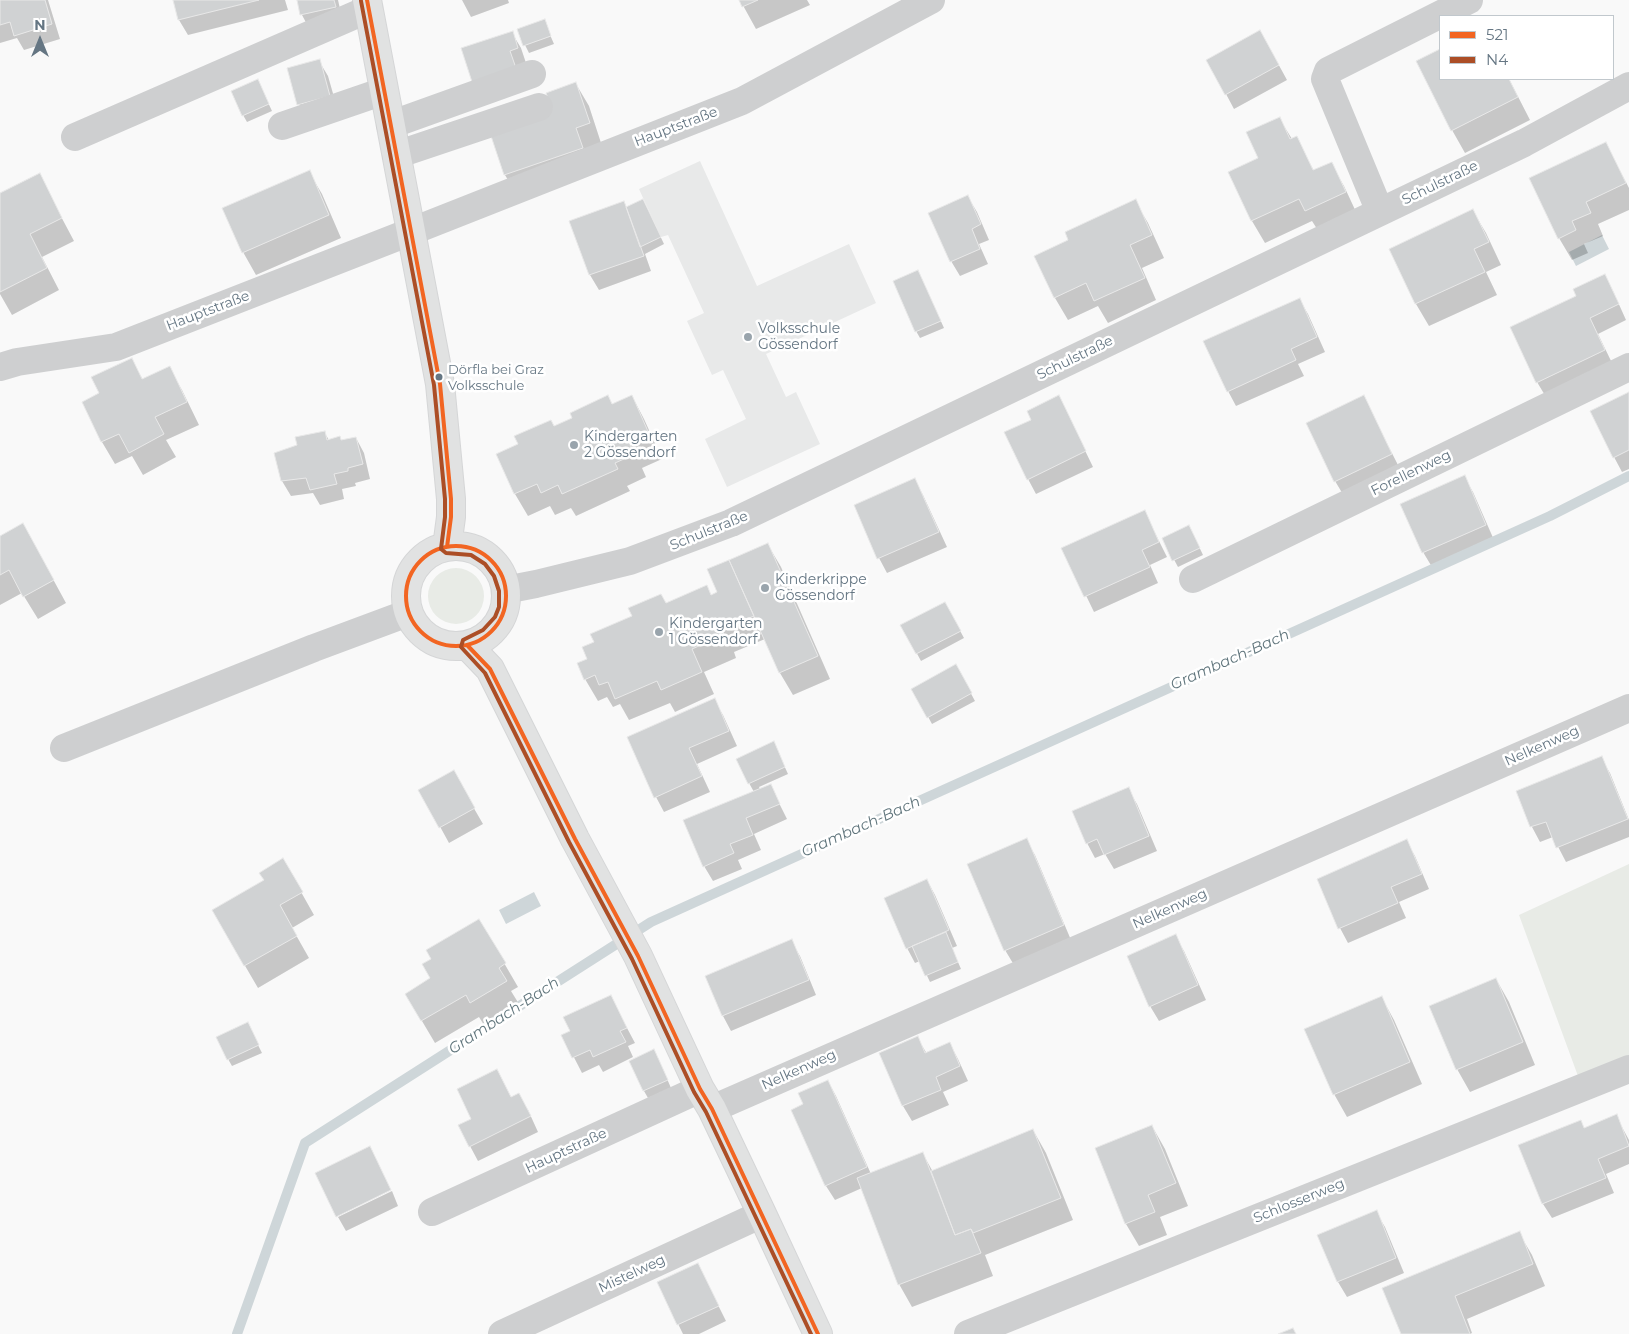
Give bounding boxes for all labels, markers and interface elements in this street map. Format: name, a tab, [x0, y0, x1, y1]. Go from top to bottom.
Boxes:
north arrow	[15, 15, 65, 65]
legend	[1439, 15, 1614, 80]
text: N	[34, 16, 46, 34]
text: 521	[1486, 25, 1508, 44]
text: N4	[1486, 50, 1508, 69]
street label: Hauptstraße	[632, 103, 720, 151]
street label: Schulstraße	[1399, 157, 1481, 209]
street label: Hauptstraße	[164, 287, 252, 335]
place label: Volksschule Gössendorf	[758, 321, 840, 354]
marker: Volksschule Gössendorf	[742, 331, 754, 343]
street label: Schulstraße	[1034, 332, 1116, 384]
place label: Dörfla bei Graz Volksschule	[448, 362, 544, 393]
marker: Dörfla bei Graz Volksschule	[434, 372, 444, 382]
place label: Kindergarten 2 Gössendorf	[584, 429, 678, 462]
marker: Kindergarten 2 Gössendorf	[568, 439, 580, 451]
street label: Forellenweg	[1368, 446, 1454, 500]
street label: Schulstraße	[668, 508, 750, 554]
place label: Kinderkrippe Gössendorf	[775, 572, 867, 604]
marker: Kinderkrippe Gössendorf	[759, 582, 771, 594]
place label: Kindergarten 1 Gössendorf	[669, 616, 763, 648]
marker: Kindergarten 1 Gössendorf	[653, 626, 665, 638]
water label: Grambach-Bach	[1168, 626, 1292, 694]
street label: Nelkenweg	[1502, 722, 1582, 770]
water label: Grambach-Bach	[799, 793, 923, 861]
street label: Nelkenweg	[1130, 885, 1210, 933]
water label: Grambach-Bach	[445, 974, 563, 1058]
street label: Nelkenweg	[759, 1046, 839, 1094]
street label: Hauptstraße	[523, 1125, 609, 1177]
street label: Schlosserweg	[1251, 1175, 1347, 1227]
street label: Mistelweg	[596, 1251, 668, 1297]

